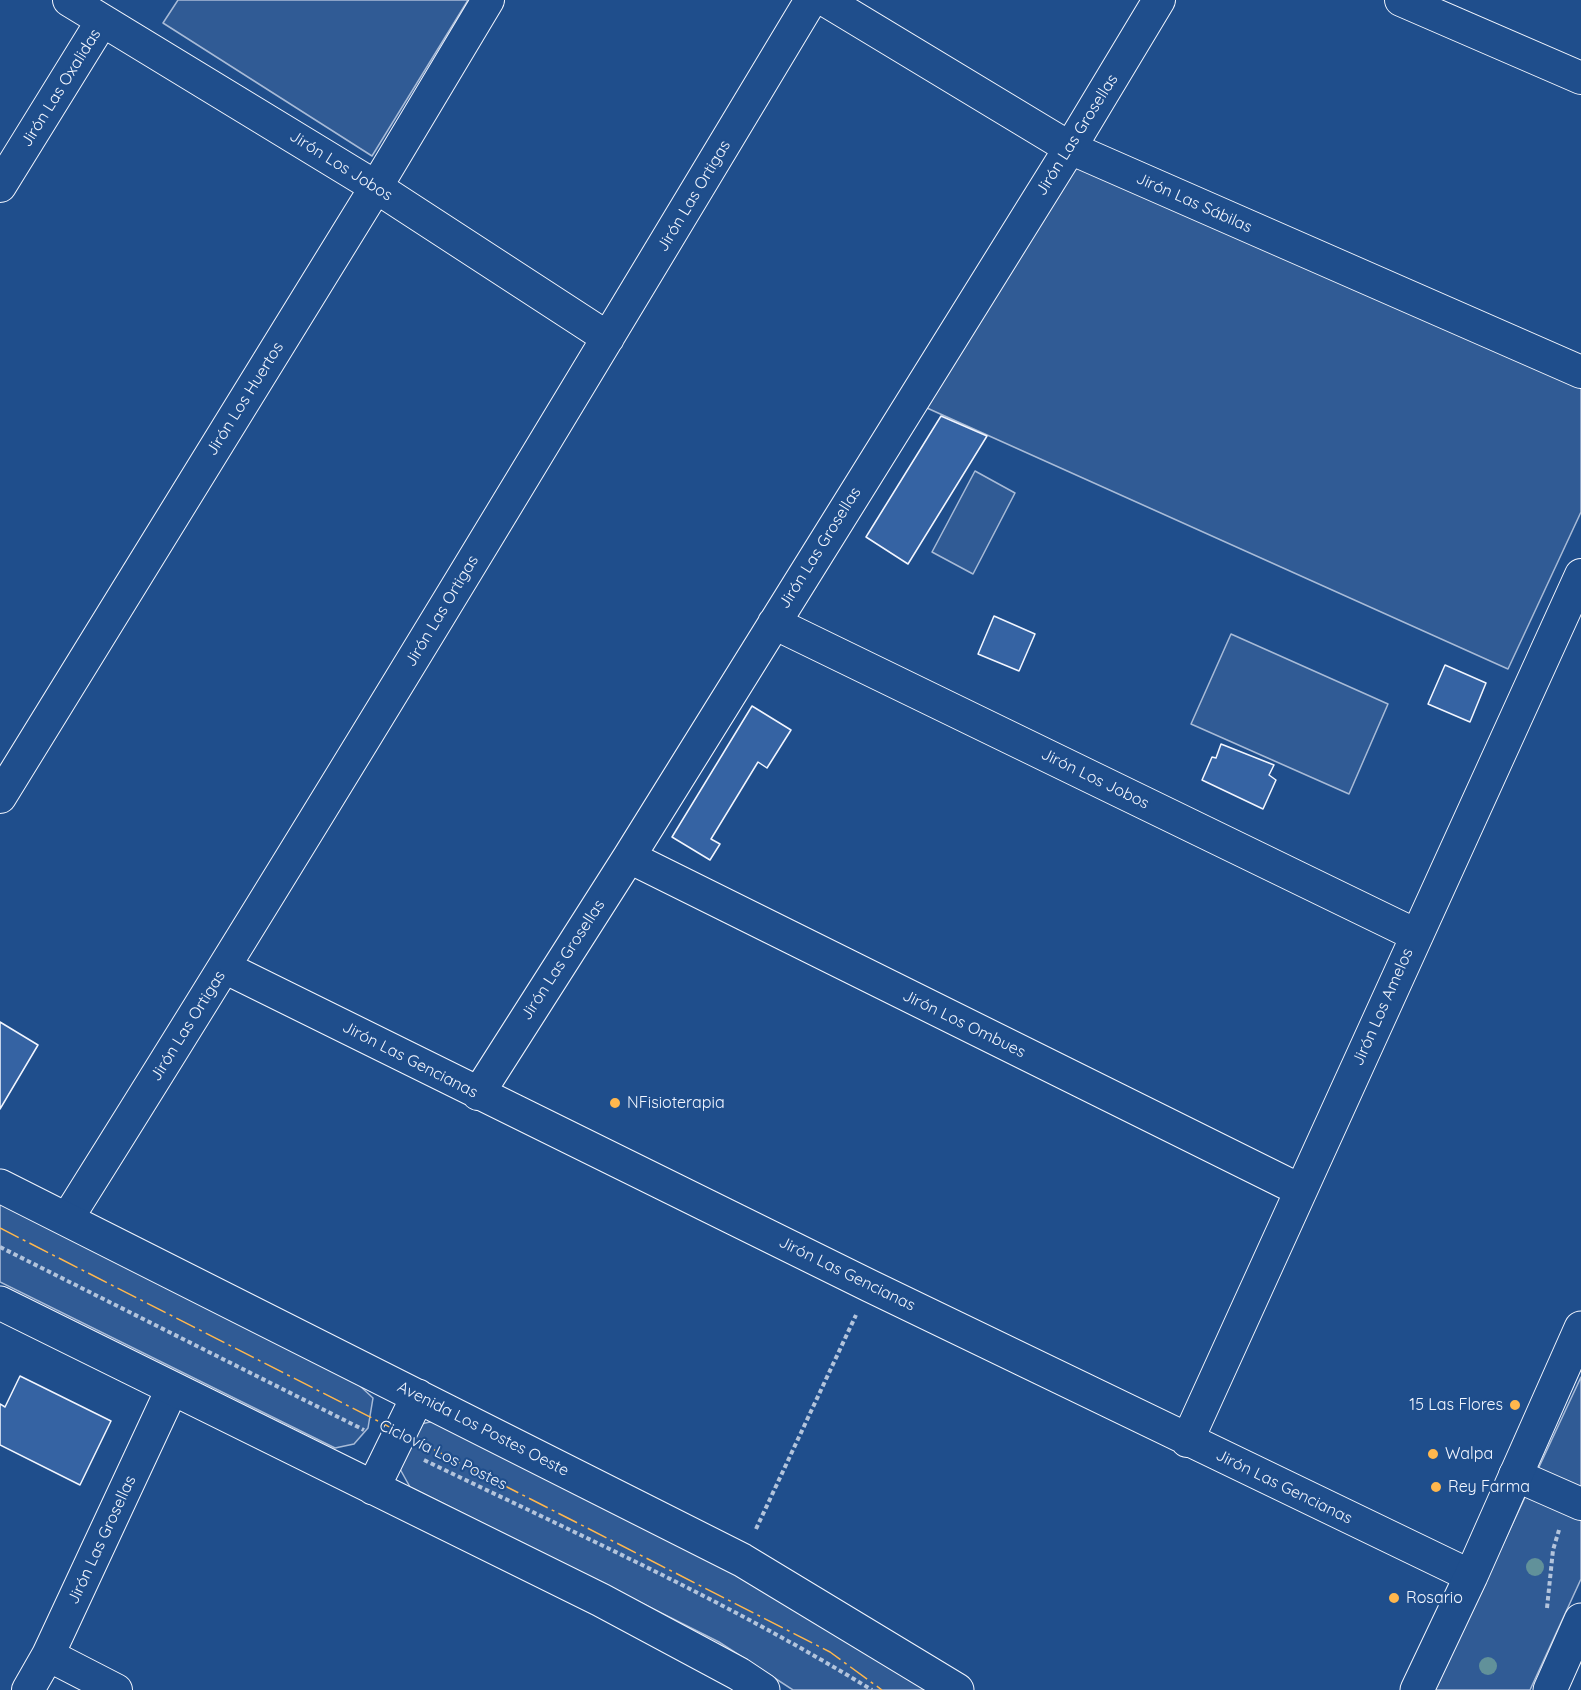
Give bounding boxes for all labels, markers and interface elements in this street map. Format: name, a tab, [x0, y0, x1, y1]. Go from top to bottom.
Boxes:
street label: Jirón Las Oxalidas	[17, 25, 105, 151]
street label: Jirón Las Grosellas	[1032, 71, 1122, 199]
street label: Jirón Los Jobos	[286, 127, 396, 205]
street label: Jirón Las Ortigas	[653, 137, 735, 255]
street label: Jirón Las Sábilas	[1133, 169, 1255, 237]
street label: Jirón Los Huertos	[202, 339, 288, 459]
street label: Jirón Las Grosellas	[775, 484, 865, 612]
street label: Jirón Las Ortigas	[401, 552, 483, 670]
street label: Jirón Los Jobos	[1038, 745, 1152, 813]
street label: Jirón Las Grosellas	[517, 896, 609, 1024]
street label: Jirón Los Amelos	[1348, 945, 1418, 1069]
street label: Jirón Las Ortigas	[146, 967, 230, 1085]
street label: Jirón Los Ombues	[899, 986, 1029, 1062]
street label: Jirón Las Gencianas	[339, 1018, 481, 1102]
place label: NFisioterapia	[627, 1093, 725, 1113]
marker: NFisioterapia	[608, 1096, 622, 1110]
street label: Jirón Las Gencianas	[776, 1233, 918, 1315]
street label: Avenida Los Postes Oeste	[394, 1377, 572, 1481]
place label: 15 Las Flores	[1409, 1395, 1503, 1415]
marker: 15 Las Flores	[1508, 1398, 1522, 1412]
street label: Ciclovía Los Postes	[376, 1416, 510, 1494]
place label: Walpa	[1445, 1444, 1493, 1464]
street label: Jirón Las Gencianas	[1213, 1446, 1355, 1528]
marker: Walpa	[1426, 1447, 1440, 1461]
street label: Jirón Las Grosellas	[64, 1473, 140, 1607]
place label: Rey Farma	[1448, 1477, 1530, 1497]
marker: Rey Farma	[1429, 1480, 1443, 1494]
place label: Rosario	[1406, 1588, 1463, 1608]
marker: Rosario	[1387, 1591, 1401, 1605]

